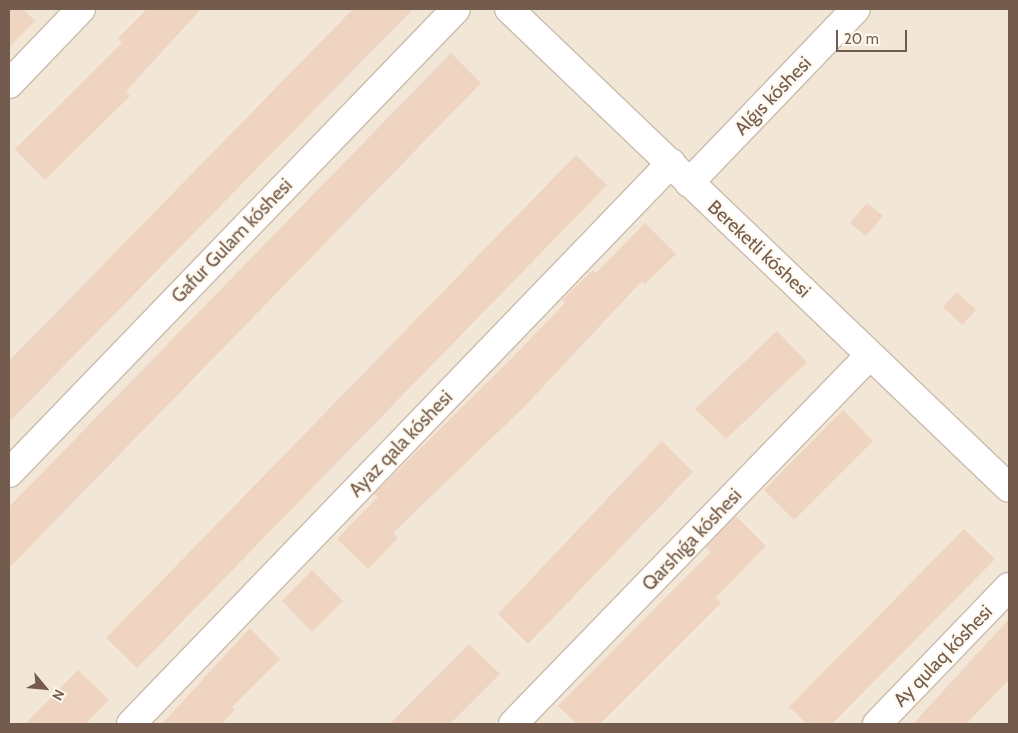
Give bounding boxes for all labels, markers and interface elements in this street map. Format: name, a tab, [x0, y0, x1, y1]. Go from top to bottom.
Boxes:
scale bar	[838, 20, 909, 52]
text: 20 m	[844, 30, 879, 48]
street label: Alǵıs kóshesi	[730, 52, 816, 140]
street label: Gafur Gulam kóshesi	[167, 174, 297, 308]
street label: Bereketli kóshesi	[703, 196, 815, 302]
street label: Ayaz qala kóshesi	[345, 386, 457, 502]
street label: Qarshıǵa kóshesi	[638, 484, 746, 596]
street label: Ay qulaq kóshesi	[889, 601, 997, 711]
north arrow	[20, 663, 70, 713]
text: N	[48, 686, 69, 704]

